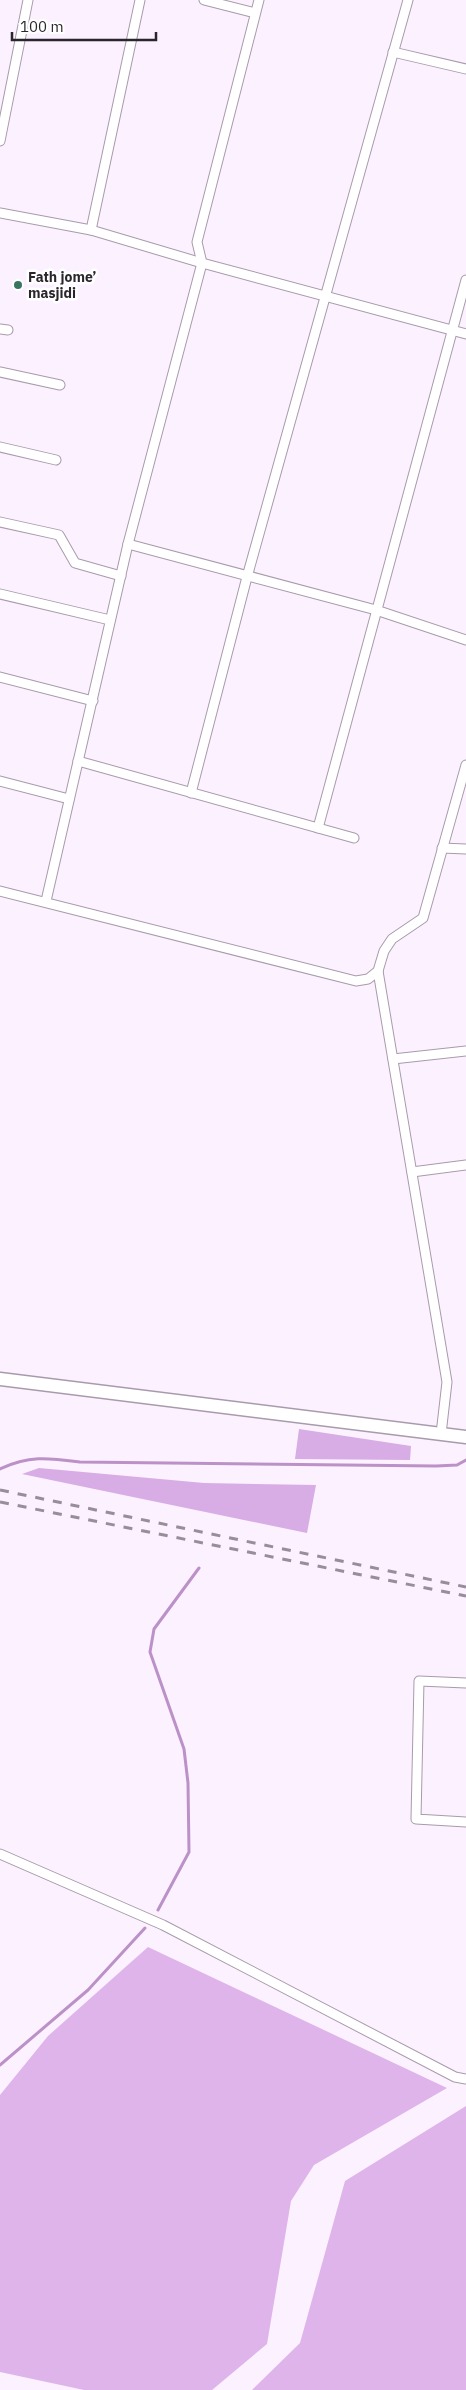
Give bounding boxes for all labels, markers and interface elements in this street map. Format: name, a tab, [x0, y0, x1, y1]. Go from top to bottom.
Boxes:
scale bar	[12, 10, 156, 42]
text: 100 m	[20, 17, 64, 36]
place label: Fath jome’ masjidi	[28, 268, 97, 302]
marker: Fath jome’ masjidi	[12, 279, 24, 291]

